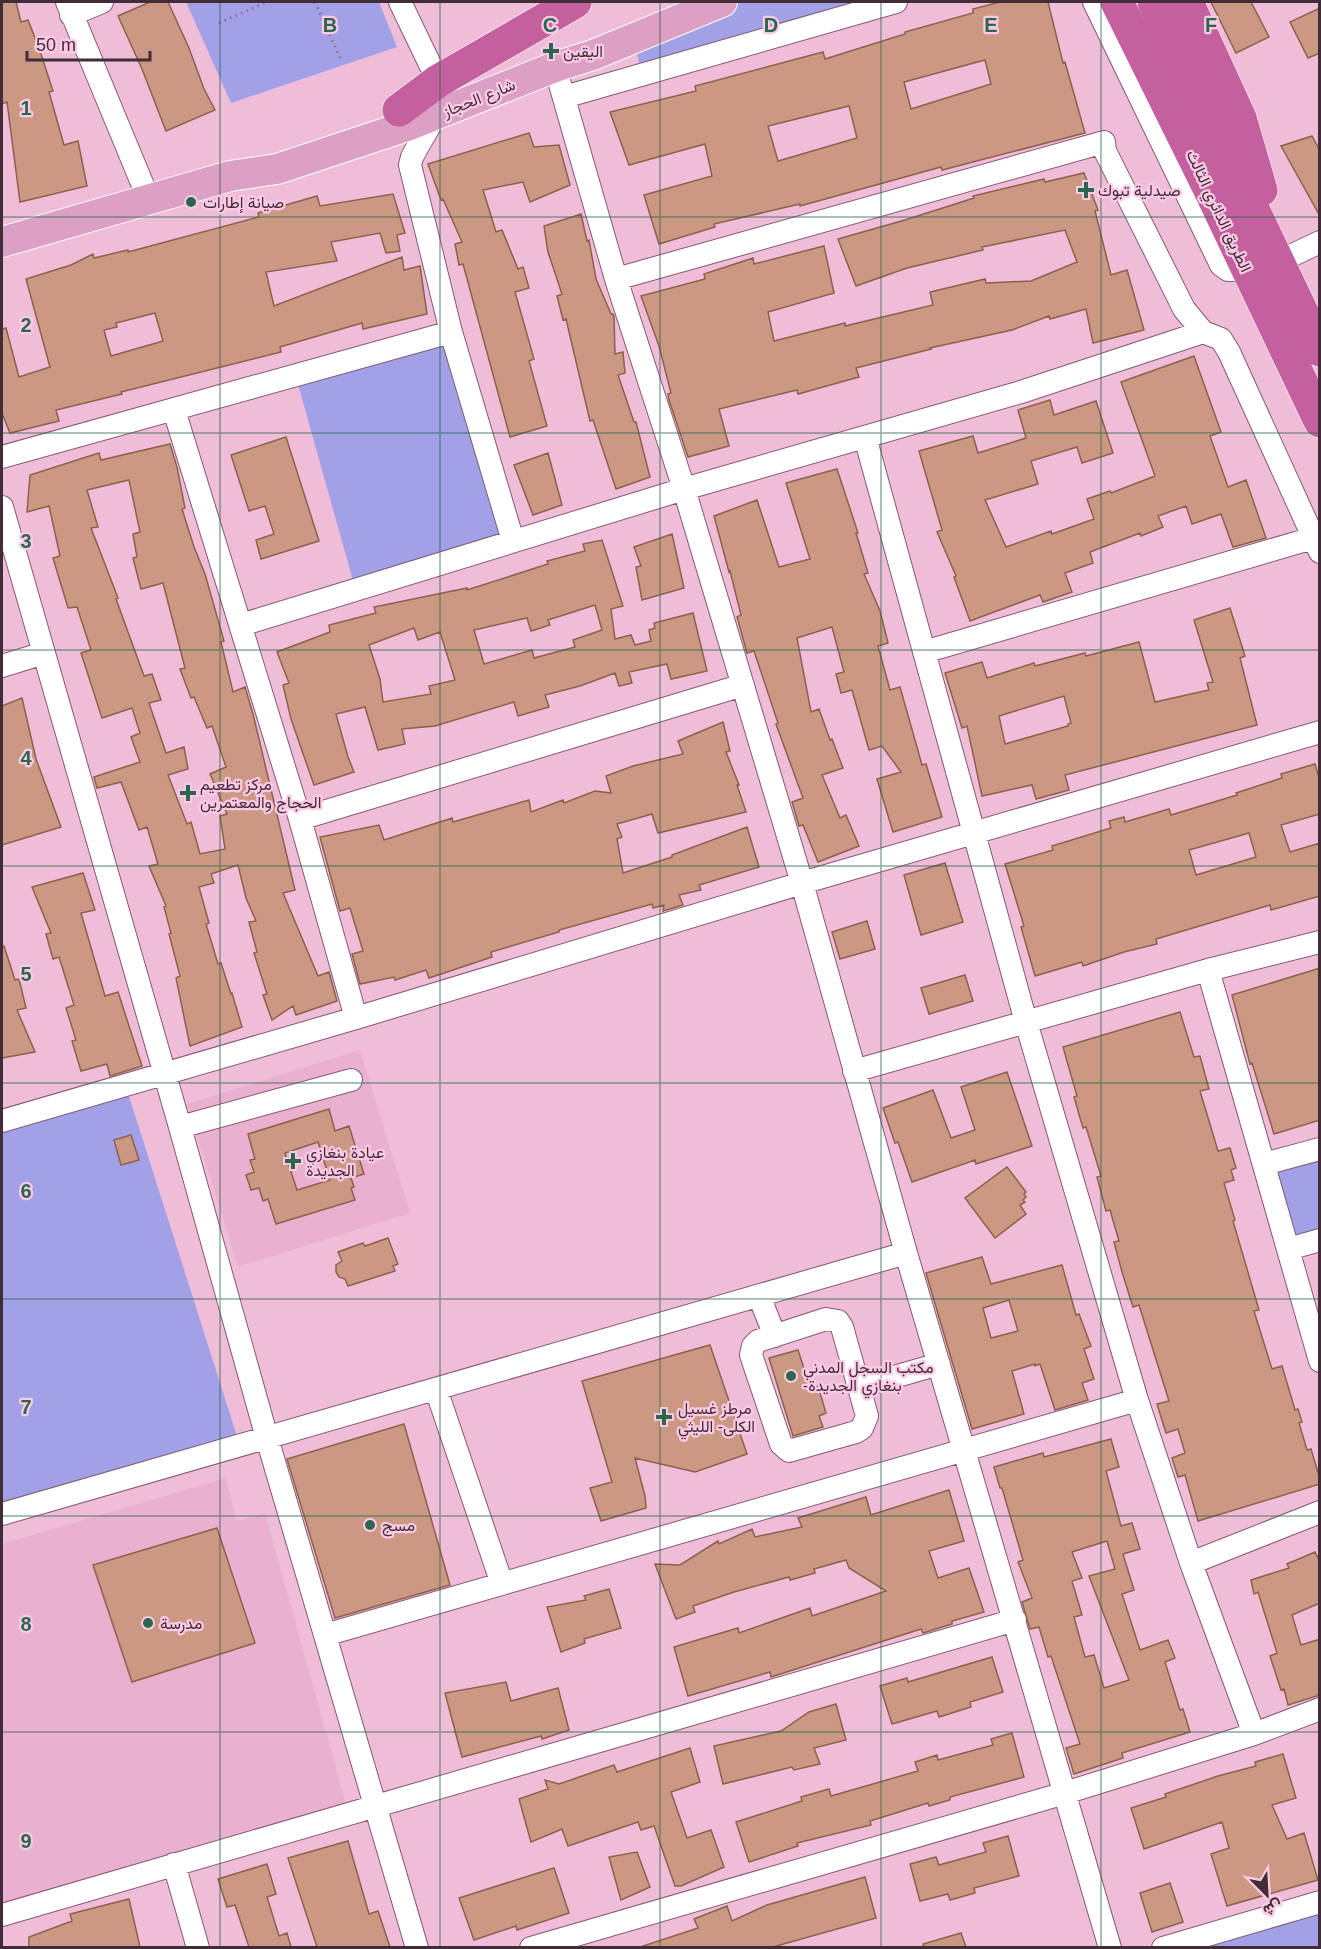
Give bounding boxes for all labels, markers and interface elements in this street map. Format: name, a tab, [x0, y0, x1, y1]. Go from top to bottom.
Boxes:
text: B	[323, 14, 337, 36]
text: C	[543, 14, 557, 36]
text: D	[764, 14, 778, 36]
text: E	[984, 14, 998, 36]
text: F	[1205, 14, 1217, 36]
scale bar	[27, 24, 150, 62]
text: 50 m	[36, 35, 76, 55]
place label: اليقين	[563, 43, 603, 62]
marker: اليقين	[544, 44, 558, 58]
street label: شارع الحجاز	[439, 76, 519, 123]
text: 1	[20, 97, 32, 119]
street label: الطريق الدائري الثالث	[1179, 147, 1255, 277]
place label: صيدلية تبوك	[1098, 182, 1181, 201]
marker: صيدلية تبوك	[1079, 183, 1093, 197]
place label: صيانة إطارات	[203, 194, 284, 213]
marker: صيانة إطارات	[184, 195, 198, 209]
text: 2	[20, 314, 32, 336]
text: 3	[20, 530, 32, 552]
text: 4	[20, 747, 32, 769]
place label: مركز تطعيم الحجاج والمعتمرين	[200, 776, 321, 814]
marker: مركز تطعيم الحجاج والمعتمرين	[181, 786, 195, 800]
text: 5	[20, 963, 32, 985]
place label: عيادة بنغازي الجديدة	[306, 1144, 384, 1180]
marker: عيادة بنغازي الجديدة	[284, 1152, 302, 1170]
text: 6	[20, 1180, 32, 1202]
place label: مكتب السجل المدني -بنغازي الجديدة	[803, 1359, 934, 1399]
marker: مكتب السجل المدني -بنغازي الجديدة	[784, 1369, 798, 1383]
text: 7	[20, 1396, 32, 1418]
place label: مرطز غسيل الكلى- الليثي	[678, 1400, 755, 1440]
marker: مرطز غسيل الكلى- الليثي	[655, 1408, 673, 1426]
place label: مسج	[382, 1517, 415, 1537]
marker: مسج	[363, 1518, 377, 1532]
text: 8	[20, 1613, 32, 1635]
place label: مدرسة	[160, 1615, 202, 1634]
marker: مدرسة	[141, 1616, 155, 1630]
text: 9	[20, 1830, 32, 1852]
north arrow	[1237, 1865, 1297, 1925]
text: ش	[1260, 1896, 1285, 1920]

